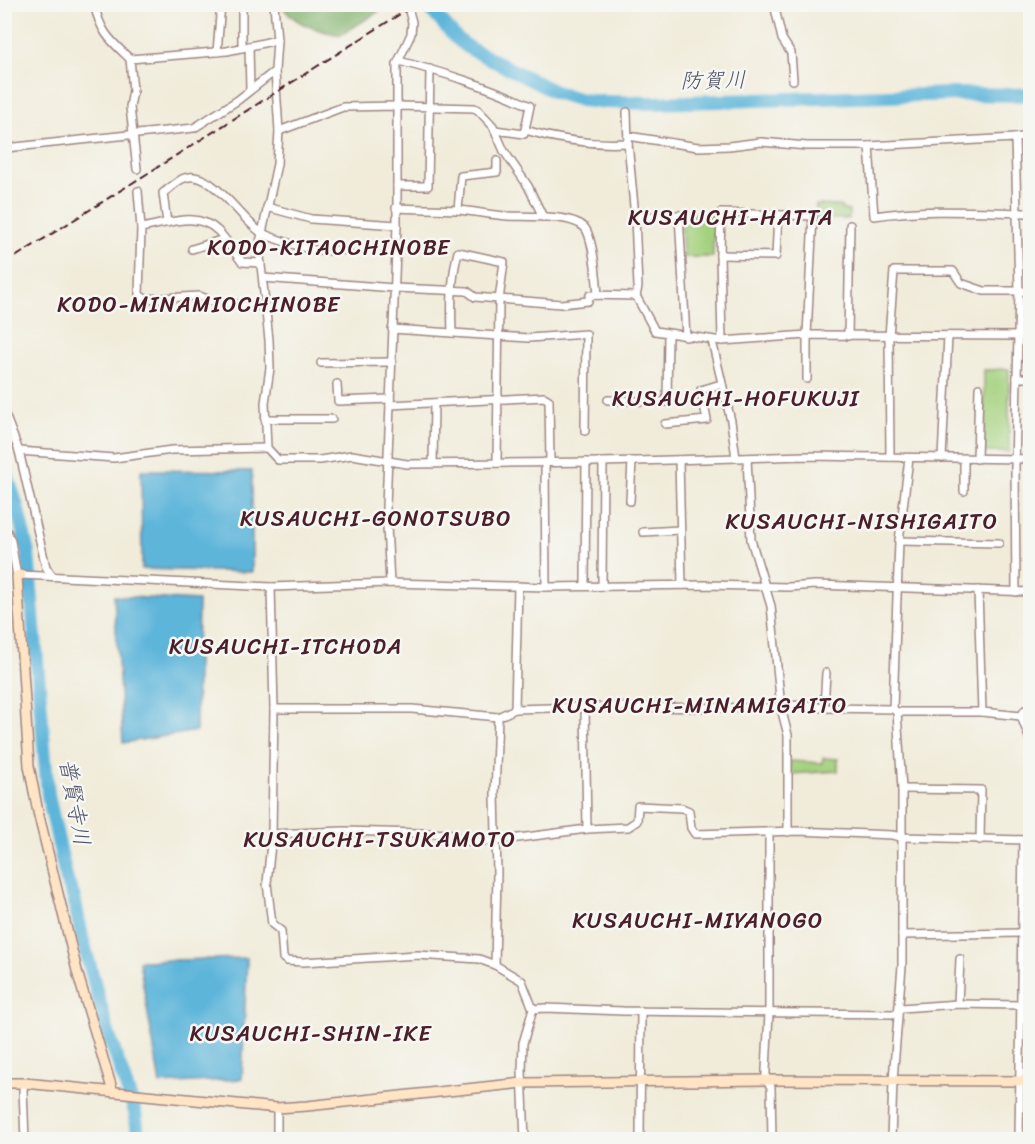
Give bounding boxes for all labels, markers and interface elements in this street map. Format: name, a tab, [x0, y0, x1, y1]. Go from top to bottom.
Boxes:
water label: 防賀川	[680, 60, 746, 100]
district label: KUSAUCHI-HATTA	[628, 198, 834, 237]
district label: KODO-KITAOCHINOBE	[207, 228, 451, 267]
district label: KODO-MINAMIOCHINOBE	[57, 285, 341, 324]
district label: KUSAUCHI-HOFUKUJI	[612, 379, 860, 418]
district label: KUSAUCHI-GONOTSUBO	[240, 499, 512, 538]
district label: KUSAUCHI-NISHIGAITO	[726, 502, 998, 541]
district label: KUSAUCHI-ITCHODA	[169, 627, 403, 666]
district label: KUSAUCHI-MINAMIGAITO	[552, 686, 848, 725]
water label: 普賢寺川	[48, 755, 102, 849]
district label: KUSAUCHI-TSUKAMOTO	[243, 820, 517, 859]
district label: KUSAUCHI-MIYANOGO	[572, 901, 824, 940]
district label: KUSAUCHI-SHIN-IKE	[190, 1014, 432, 1053]

